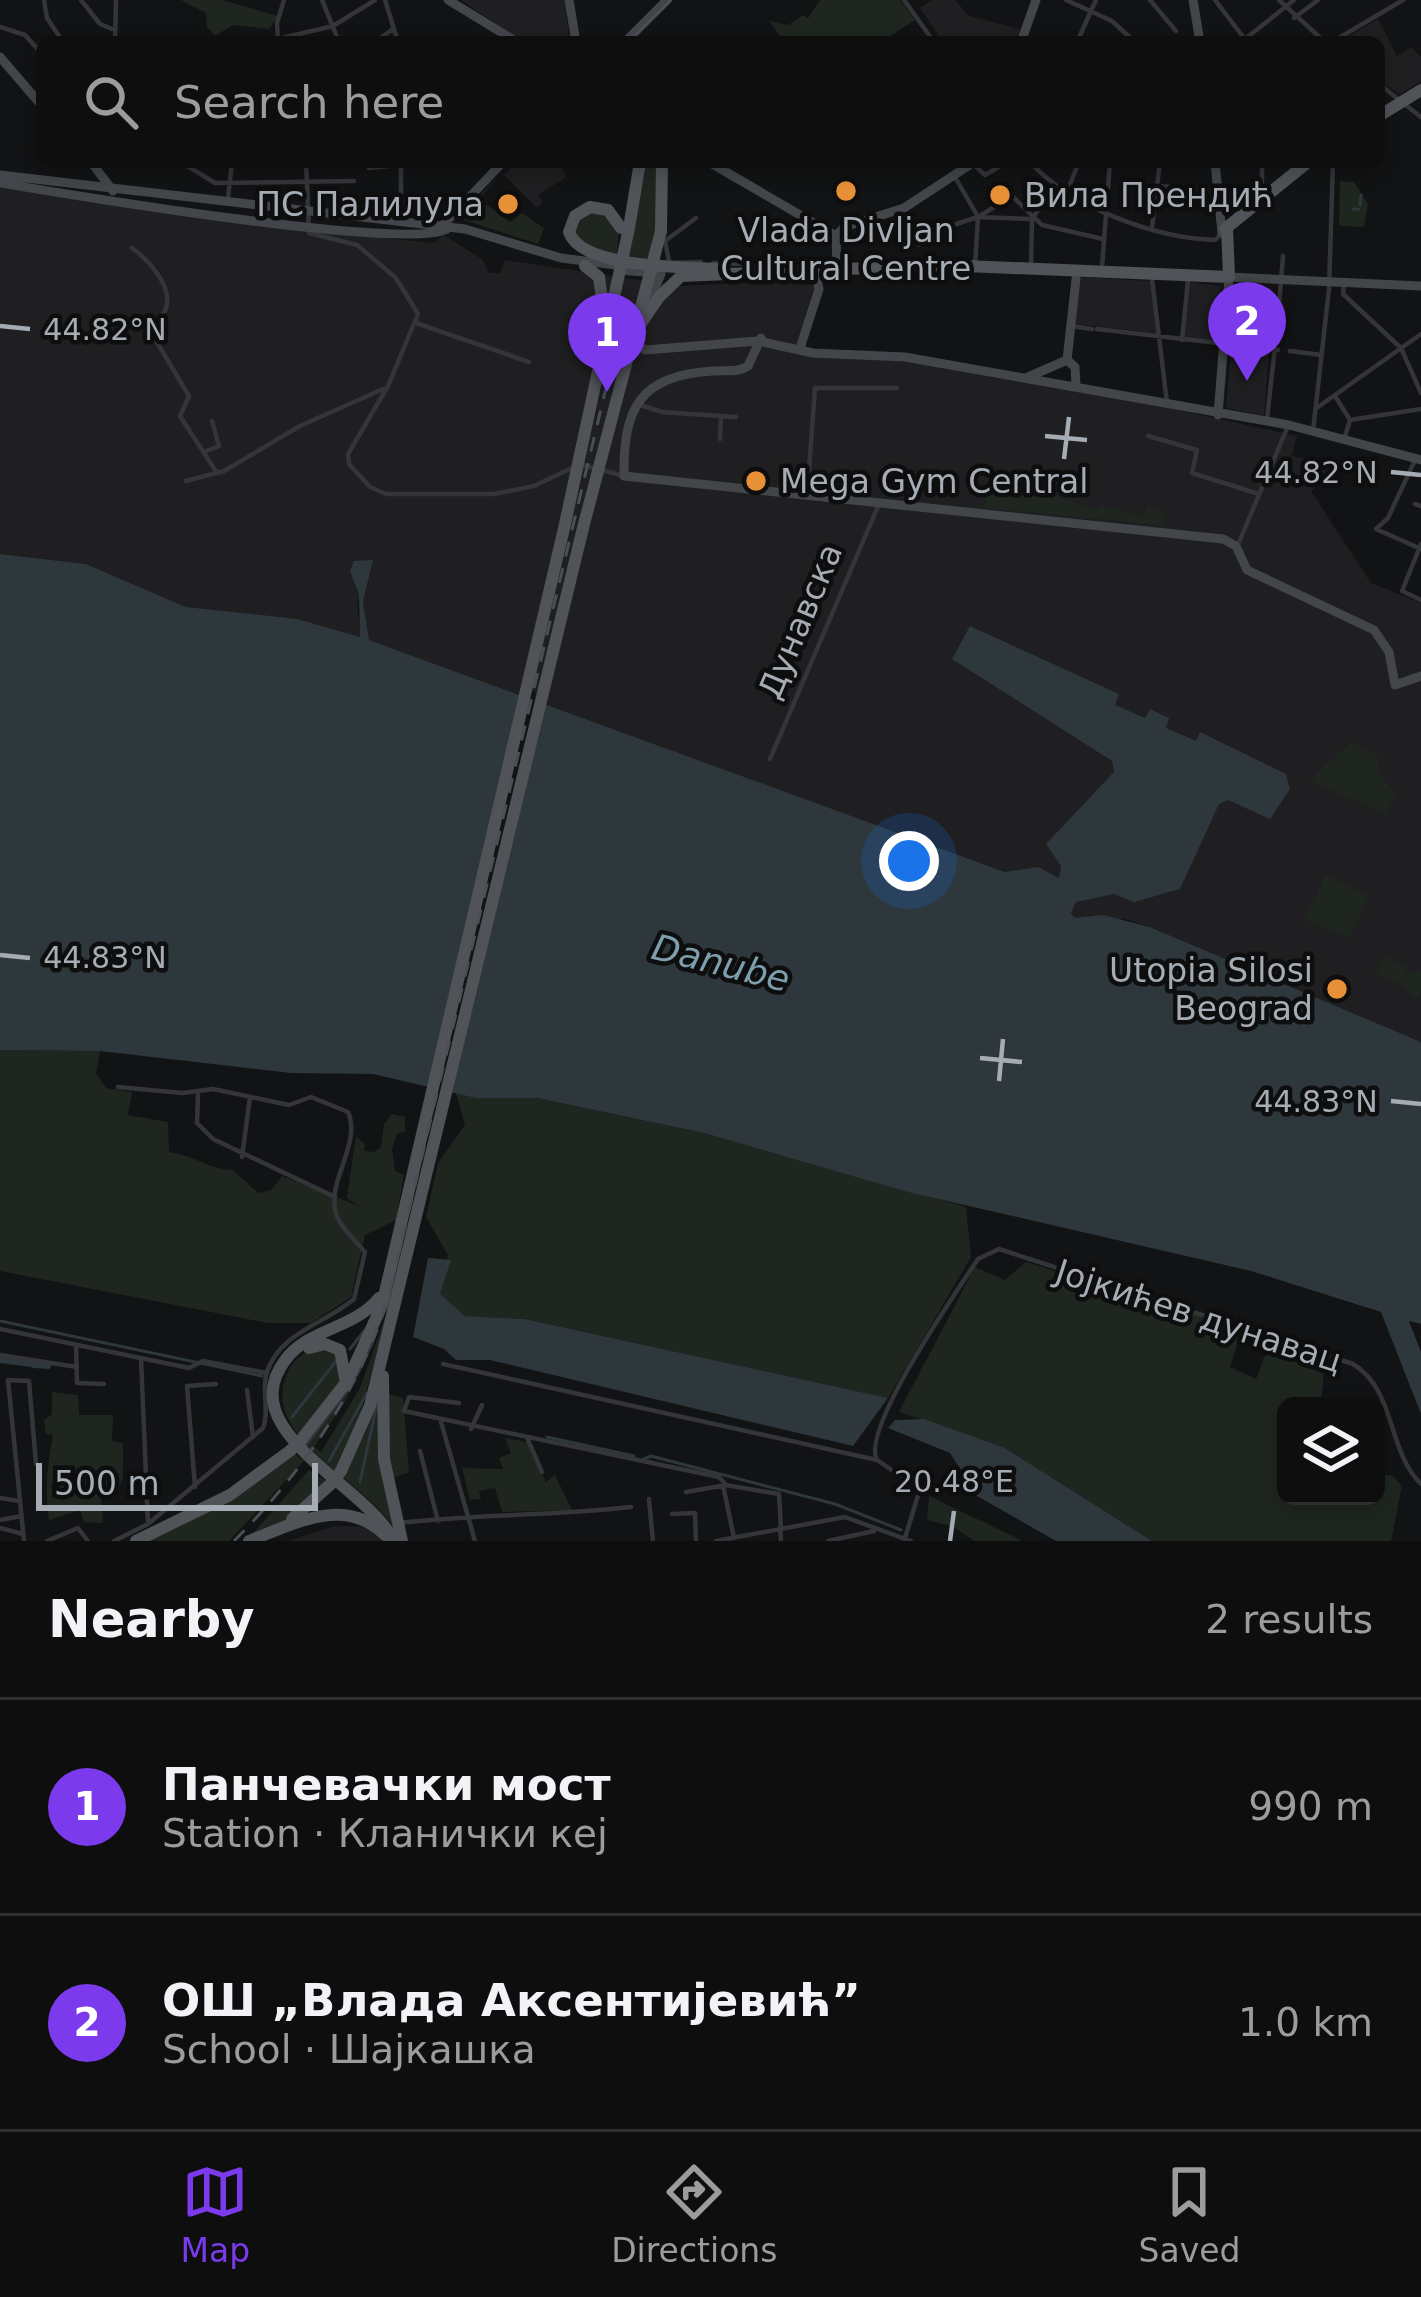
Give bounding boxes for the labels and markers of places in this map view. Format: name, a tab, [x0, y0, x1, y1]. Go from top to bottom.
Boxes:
place label: Вила Прендић	[1024, 176, 1273, 215]
marker: Vlada Divljan Cultural Centre	[833, 178, 859, 204]
marker: Вила Прендић	[987, 182, 1013, 208]
place label: ПС Палилула	[256, 185, 484, 224]
marker: ПС Палилула	[495, 191, 521, 217]
place label: Vlada Divljan Cultural Centre	[721, 211, 971, 288]
pin: 2	[1208, 282, 1286, 381]
pin: 1	[568, 293, 646, 392]
place label: Mega Gym Central	[780, 462, 1088, 501]
marker: Mega Gym Central	[743, 468, 769, 494]
place label: Utopia Silosi Beograd	[1109, 951, 1313, 1028]
marker: Utopia Silosi Beograd	[1324, 976, 1350, 1002]

